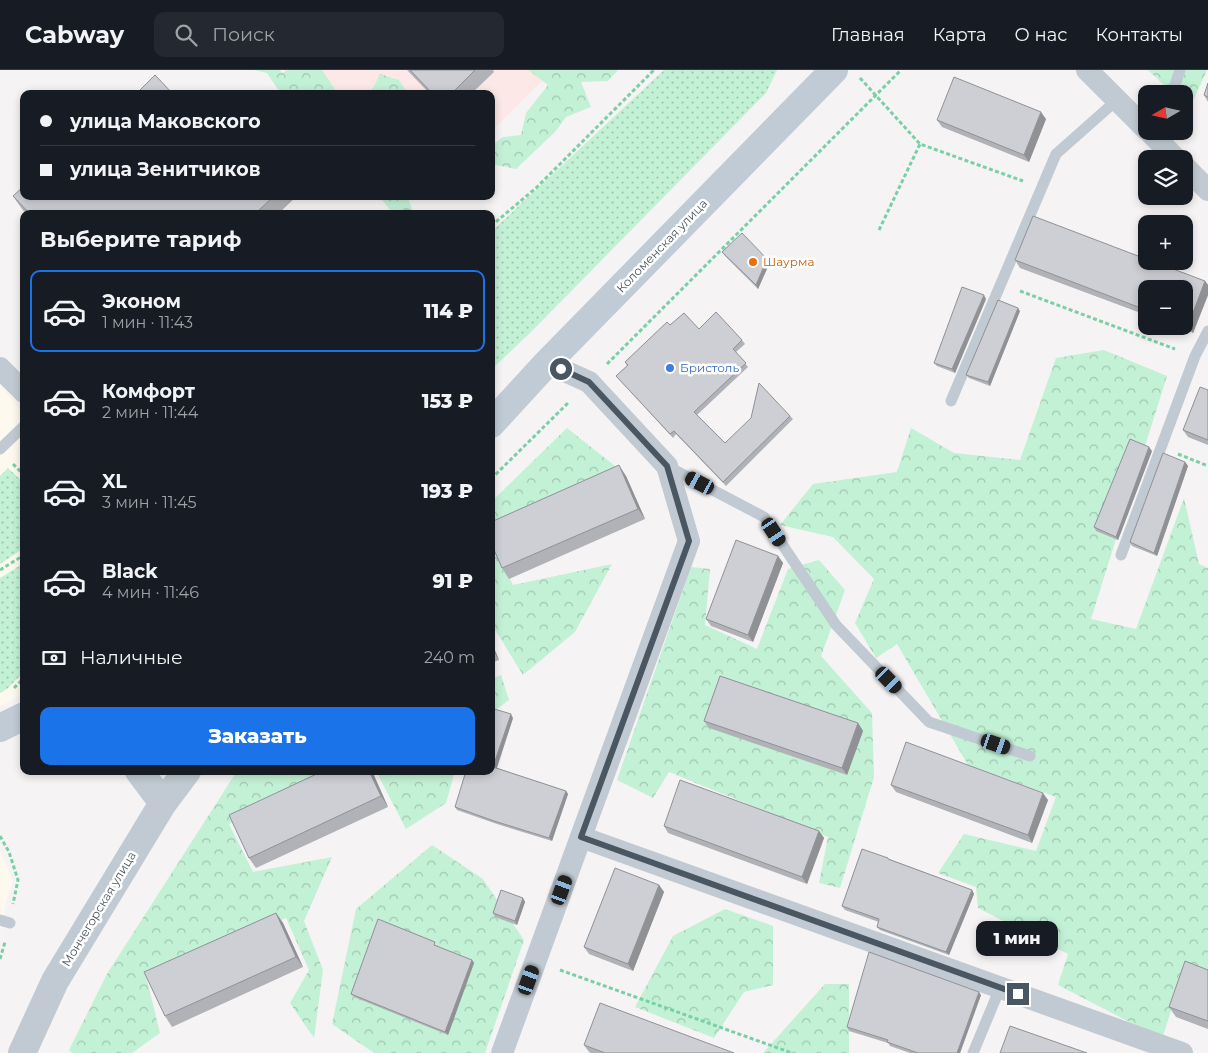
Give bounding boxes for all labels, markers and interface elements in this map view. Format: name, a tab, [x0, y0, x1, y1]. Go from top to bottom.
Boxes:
search box	[154, 12, 504, 57]
text: Cabway	[25, 20, 124, 49]
icon: search	[172, 21, 200, 49]
text: Поиск	[212, 23, 275, 46]
text: Главная	[831, 24, 905, 46]
text: Карта	[933, 24, 987, 46]
text: О нас	[1015, 24, 1067, 46]
text: Контакты	[1095, 24, 1183, 46]
north arrow	[1138, 85, 1192, 140]
map controls	[1138, 85, 1193, 335]
text: улица Маковского	[70, 110, 261, 133]
button: layers	[1138, 150, 1193, 205]
text: улица Зенитчиков	[70, 158, 260, 181]
street label: Коломенская улица	[613, 196, 710, 296]
button: +	[1138, 215, 1193, 270]
text: Выберите тариф	[40, 226, 241, 253]
place label: Шаурма	[763, 254, 815, 269]
marker: Шаурма	[747, 256, 759, 268]
button: −	[1138, 280, 1193, 335]
icon: car	[42, 289, 87, 334]
text: Эконом	[102, 290, 181, 313]
text: 114 ₽	[424, 300, 473, 323]
text: 1 мин · 11:43	[102, 313, 193, 332]
route start	[550, 358, 572, 380]
place label: Бристоль	[680, 360, 739, 375]
marker: Бристоль	[664, 362, 676, 374]
icon: car	[42, 379, 87, 424]
text: Комфорт	[102, 380, 195, 403]
text: 153 ₽	[422, 390, 473, 413]
text: 2 мин · 11:44	[102, 403, 198, 422]
icon: car	[42, 469, 87, 514]
car	[683, 469, 716, 497]
text: XL	[102, 470, 127, 493]
text: 193 ₽	[421, 480, 473, 503]
text: 3 мин · 11:45	[102, 493, 197, 512]
car	[759, 515, 788, 549]
icon: car	[42, 559, 87, 604]
text: Black	[102, 560, 158, 583]
text: 91 ₽	[433, 570, 473, 593]
text: 4 мин · 11:46	[102, 583, 199, 602]
icon: cash	[40, 644, 68, 672]
text: Наличные	[80, 646, 183, 669]
text: 240 m	[424, 648, 475, 667]
car	[873, 664, 904, 696]
button: Заказать	[40, 707, 475, 765]
car	[979, 732, 1012, 756]
street label: Мончегорская улица	[58, 848, 139, 969]
car	[549, 873, 574, 907]
callout: 1 мин	[977, 922, 1059, 956]
text: 1 мин	[993, 929, 1041, 948]
car	[516, 963, 541, 997]
route end	[1007, 983, 1029, 1005]

